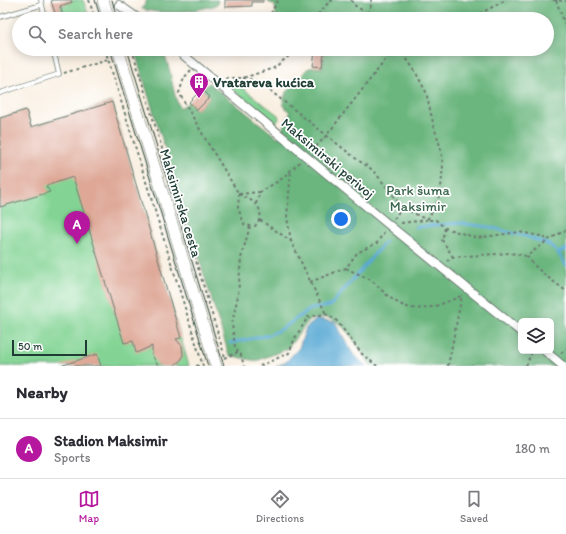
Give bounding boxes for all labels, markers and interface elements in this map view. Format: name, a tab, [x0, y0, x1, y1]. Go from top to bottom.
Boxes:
search box	[12, 12, 554, 56]
icon: search	[26, 23, 48, 45]
text: Search here	[58, 25, 133, 43]
building icon: Vratareva kućica	[188, 71, 210, 99]
place label: Vratareva kućica	[213, 74, 315, 91]
street label: Maksimirski perivoj	[278, 114, 378, 202]
street label: Maksimirska cesta	[156, 147, 205, 260]
park label: Park šuma Maksimir	[386, 182, 451, 215]
your location	[331, 209, 351, 229]
pin: A	[64, 211, 90, 244]
map controls	[518, 318, 554, 354]
button: layers	[518, 318, 554, 354]
scale bar	[12, 338, 87, 357]
text: 50 m	[18, 340, 42, 353]
text: Nearby	[16, 382, 68, 402]
text: Stadion Maksimir	[54, 432, 168, 450]
text: A	[25, 441, 33, 456]
text: 180 m	[515, 441, 550, 456]
text: Sports	[54, 450, 90, 465]
tab: Map	[78, 488, 100, 525]
tab: Directions	[256, 488, 304, 525]
tab: Saved	[460, 488, 488, 525]

